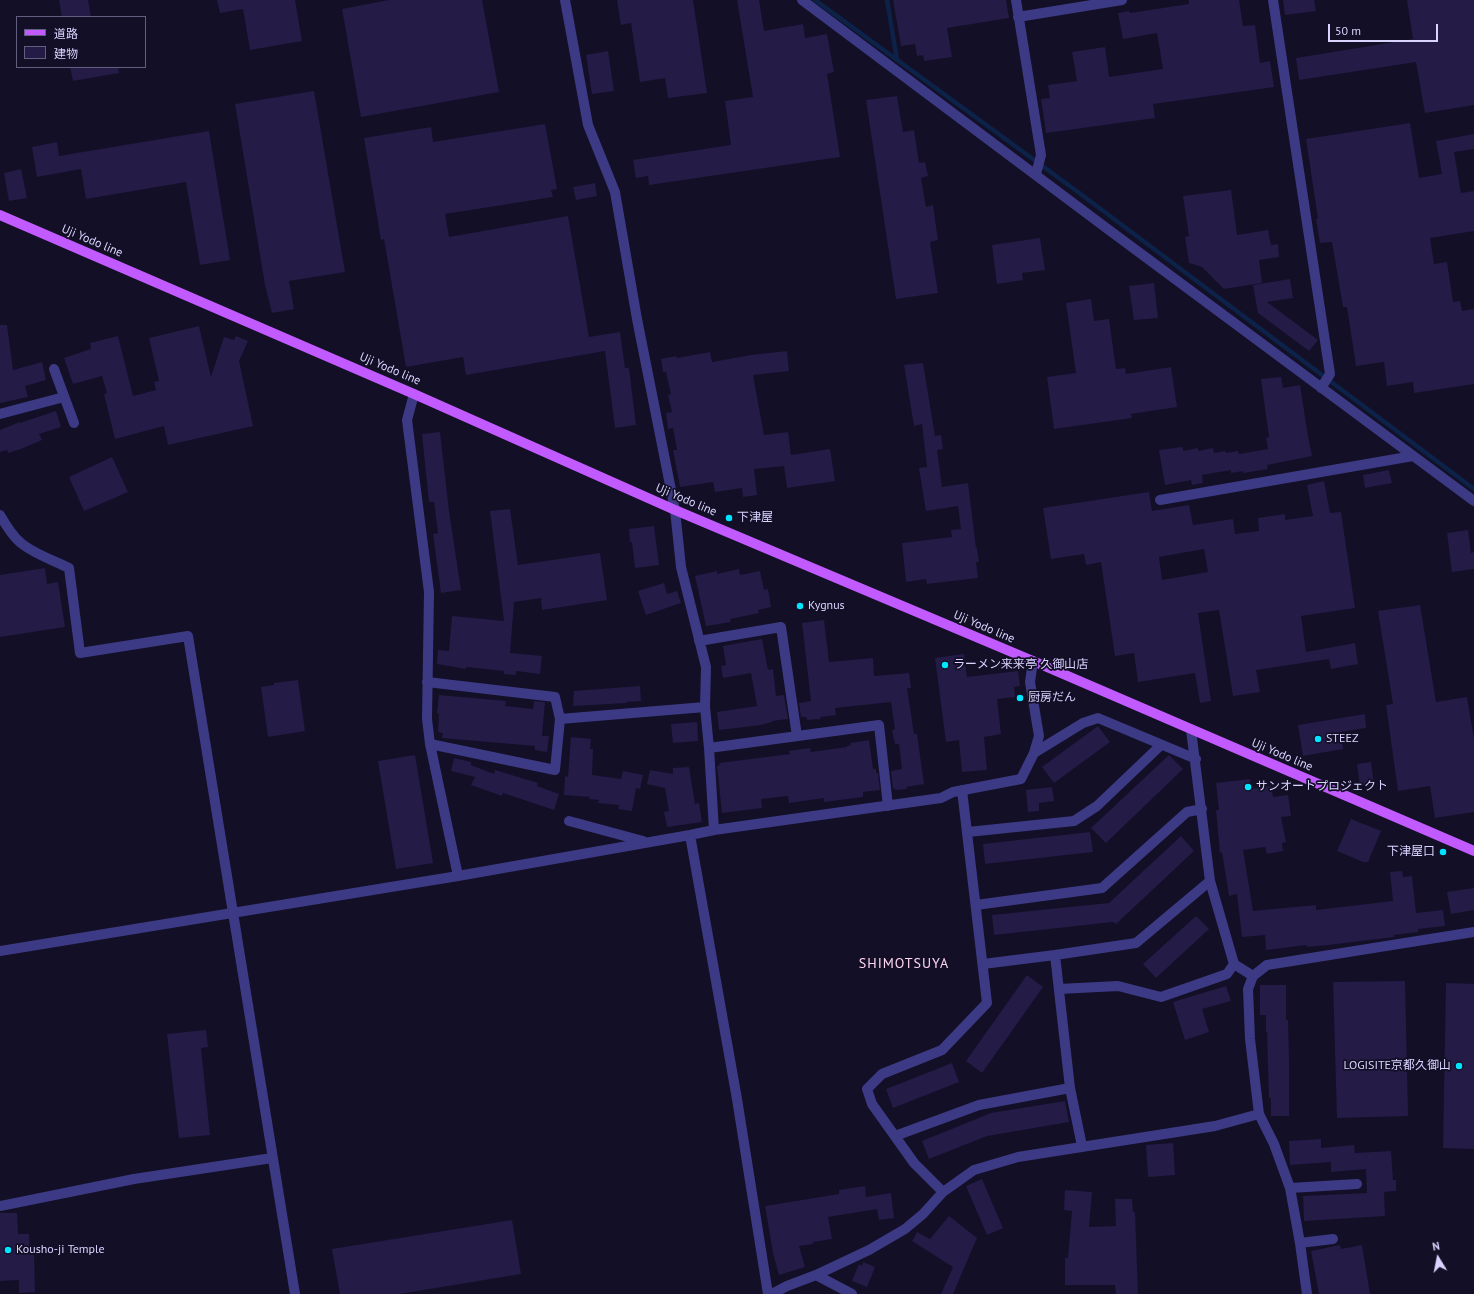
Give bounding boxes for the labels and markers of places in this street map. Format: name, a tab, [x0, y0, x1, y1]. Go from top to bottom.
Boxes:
place label: 下津屋	[737, 511, 773, 525]
marker: 下津屋	[724, 513, 734, 523]
place label: Kygnus	[808, 599, 845, 613]
marker: Kygnus	[795, 601, 805, 611]
place label: ラーメン来来亭 久御山店	[953, 658, 1088, 672]
marker: ラーメン来来亭 久御山店	[940, 660, 950, 670]
place label: 厨房だん	[1028, 691, 1076, 705]
marker: 厨房だん	[1015, 693, 1025, 703]
place label: STEEZ	[1326, 732, 1358, 746]
marker: STEEZ	[1313, 734, 1323, 744]
place label: サンオートプロジェクト	[1256, 780, 1388, 794]
marker: サンオートプロジェクト	[1243, 782, 1253, 792]
place label: 下津屋口	[1387, 845, 1435, 859]
marker: 下津屋口	[1438, 847, 1448, 857]
place label: LOGISITE京都久御山	[1344, 1059, 1451, 1073]
marker: LOGISITE京都久御山	[1454, 1061, 1464, 1071]
place label: Kousho-ji Temple	[16, 1243, 105, 1257]
marker: Kousho-ji Temple	[3, 1245, 13, 1255]

